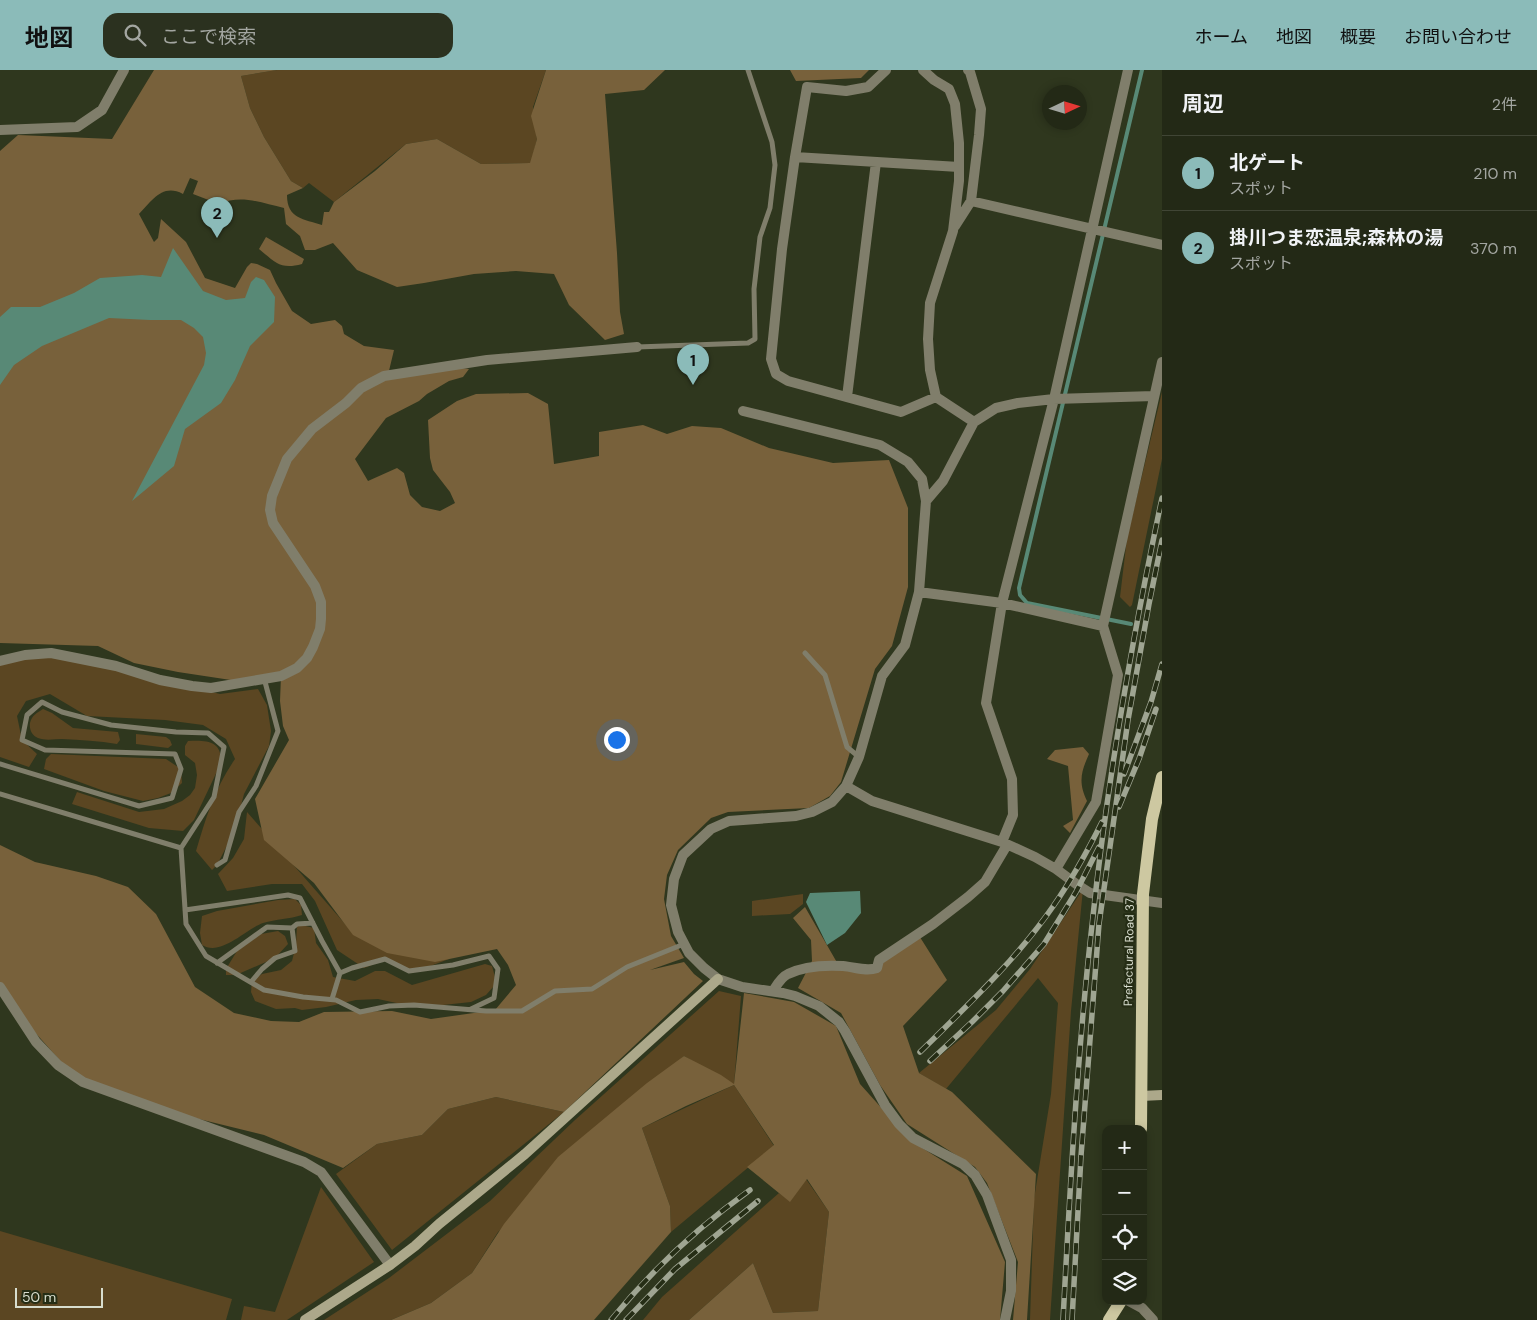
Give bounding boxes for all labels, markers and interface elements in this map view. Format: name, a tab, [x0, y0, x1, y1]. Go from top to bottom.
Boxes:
search box	[103, 13, 453, 58]
icon: search	[121, 21, 149, 49]
text: 地図	[25, 22, 73, 53]
text: ここで検索	[161, 24, 256, 49]
text: ホーム	[1195, 25, 1248, 49]
text: 地図	[1276, 25, 1312, 49]
text: 概要	[1340, 25, 1376, 49]
text: お問い合わせ	[1404, 25, 1512, 49]
north arrow	[1042, 85, 1087, 130]
text: 周辺	[1182, 90, 1224, 118]
text: 2件	[1492, 94, 1517, 115]
text: 北ゲート	[1229, 150, 1305, 175]
text: 1	[1195, 163, 1201, 184]
text: 210 m	[1473, 163, 1517, 184]
text: スポット	[1229, 178, 1293, 199]
pin: 2	[201, 197, 233, 238]
text: 掛川つま恋温泉;森林の湯	[1229, 225, 1443, 250]
text: 2	[1193, 238, 1203, 259]
text: 370 m	[1470, 238, 1517, 259]
text: スポット	[1229, 253, 1293, 274]
pin: 1	[677, 344, 709, 385]
your location	[604, 727, 630, 753]
street label: Prefectural Road 37	[1120, 898, 1138, 1006]
map controls	[1102, 1125, 1147, 1305]
button: +	[1102, 1125, 1147, 1170]
button: −	[1102, 1170, 1147, 1215]
button: locate	[1102, 1215, 1147, 1260]
button: layers	[1102, 1260, 1147, 1305]
scale bar	[15, 1285, 102, 1308]
text: 50 m	[22, 1288, 56, 1306]

